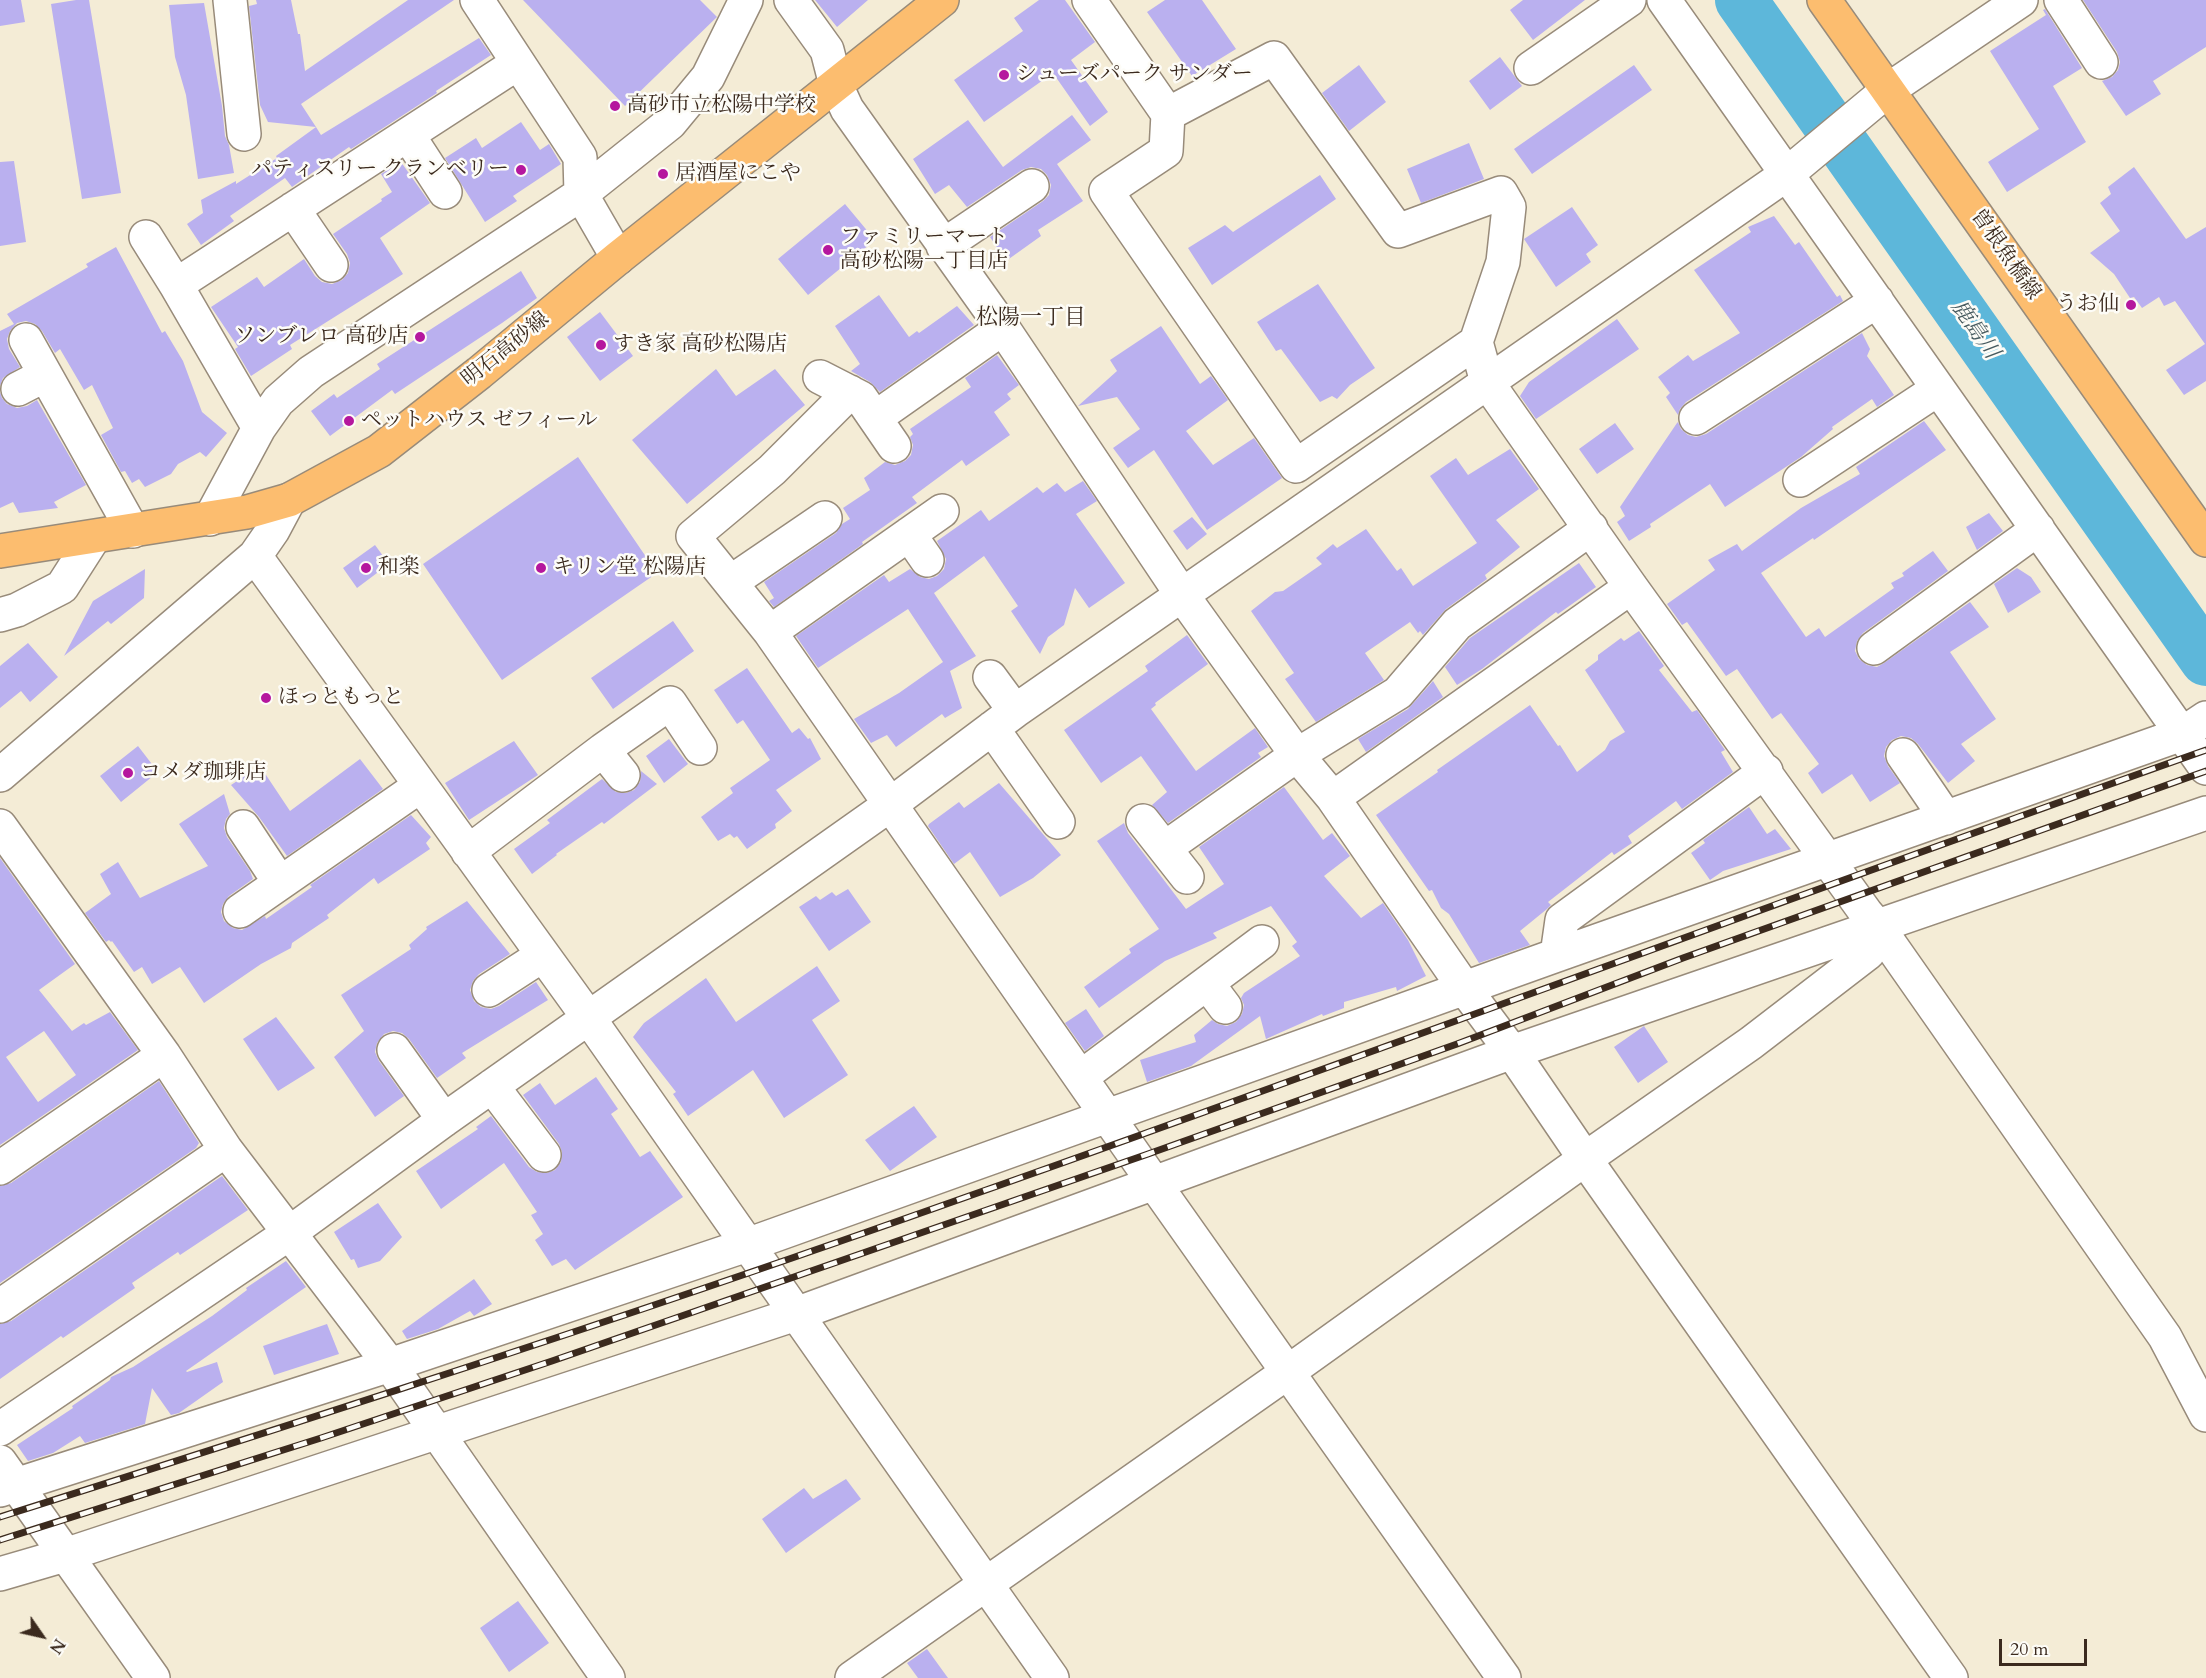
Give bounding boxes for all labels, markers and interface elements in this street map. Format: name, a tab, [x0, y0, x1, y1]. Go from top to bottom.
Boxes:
place label: シューズパーク サンダー	[1016, 62, 1253, 88]
marker: シューズパーク サンダー	[997, 68, 1011, 82]
place label: 高砂市立松陽中学校	[627, 93, 816, 119]
marker: 高砂市立松陽中学校	[608, 99, 622, 113]
place label: パティスリー クランベリー	[251, 157, 509, 183]
place label: 居酒屋にこや	[675, 161, 801, 187]
marker: パティスリー クランベリー	[514, 163, 528, 177]
marker: 居酒屋にこや	[656, 167, 670, 181]
street label: 曽根魚橋線	[1965, 205, 2045, 305]
place label: ファミリーマート 高砂松陽一丁目店	[840, 225, 1008, 275]
marker: ファミリーマート 高砂松陽一丁目店	[821, 243, 835, 257]
place label: うお仙	[2056, 292, 2119, 318]
water label: 鹿島川	[1944, 295, 2004, 365]
marker: うお仙	[2124, 298, 2138, 312]
district label: 松陽一丁目	[976, 306, 1086, 332]
street label: 明石高砂線	[457, 307, 555, 393]
place label: ソンブレロ 高砂店	[234, 324, 408, 350]
marker: ソンブレロ 高砂店	[413, 330, 427, 344]
place label: すき家 高砂松陽店	[613, 332, 787, 358]
marker: すき家 高砂松陽店	[594, 338, 608, 352]
place label: ペットハウス ゼフィール	[361, 408, 598, 434]
marker: ペットハウス ゼフィール	[342, 414, 356, 428]
place label: 和楽	[378, 555, 420, 581]
place label: キリン堂 松陽店	[553, 555, 706, 581]
marker: 和楽	[359, 561, 373, 575]
marker: キリン堂 松陽店	[534, 561, 548, 575]
place label: ほっともっと	[278, 685, 404, 711]
marker: ほっともっと	[259, 691, 273, 705]
place label: コメダ珈琲店	[140, 760, 266, 786]
marker: コメダ珈琲店	[121, 766, 135, 780]
north arrow	[12, 1606, 72, 1666]
scale bar	[2002, 1627, 2090, 1665]
text: N	[44, 1634, 70, 1658]
text: 20 m	[2010, 1637, 2049, 1662]

